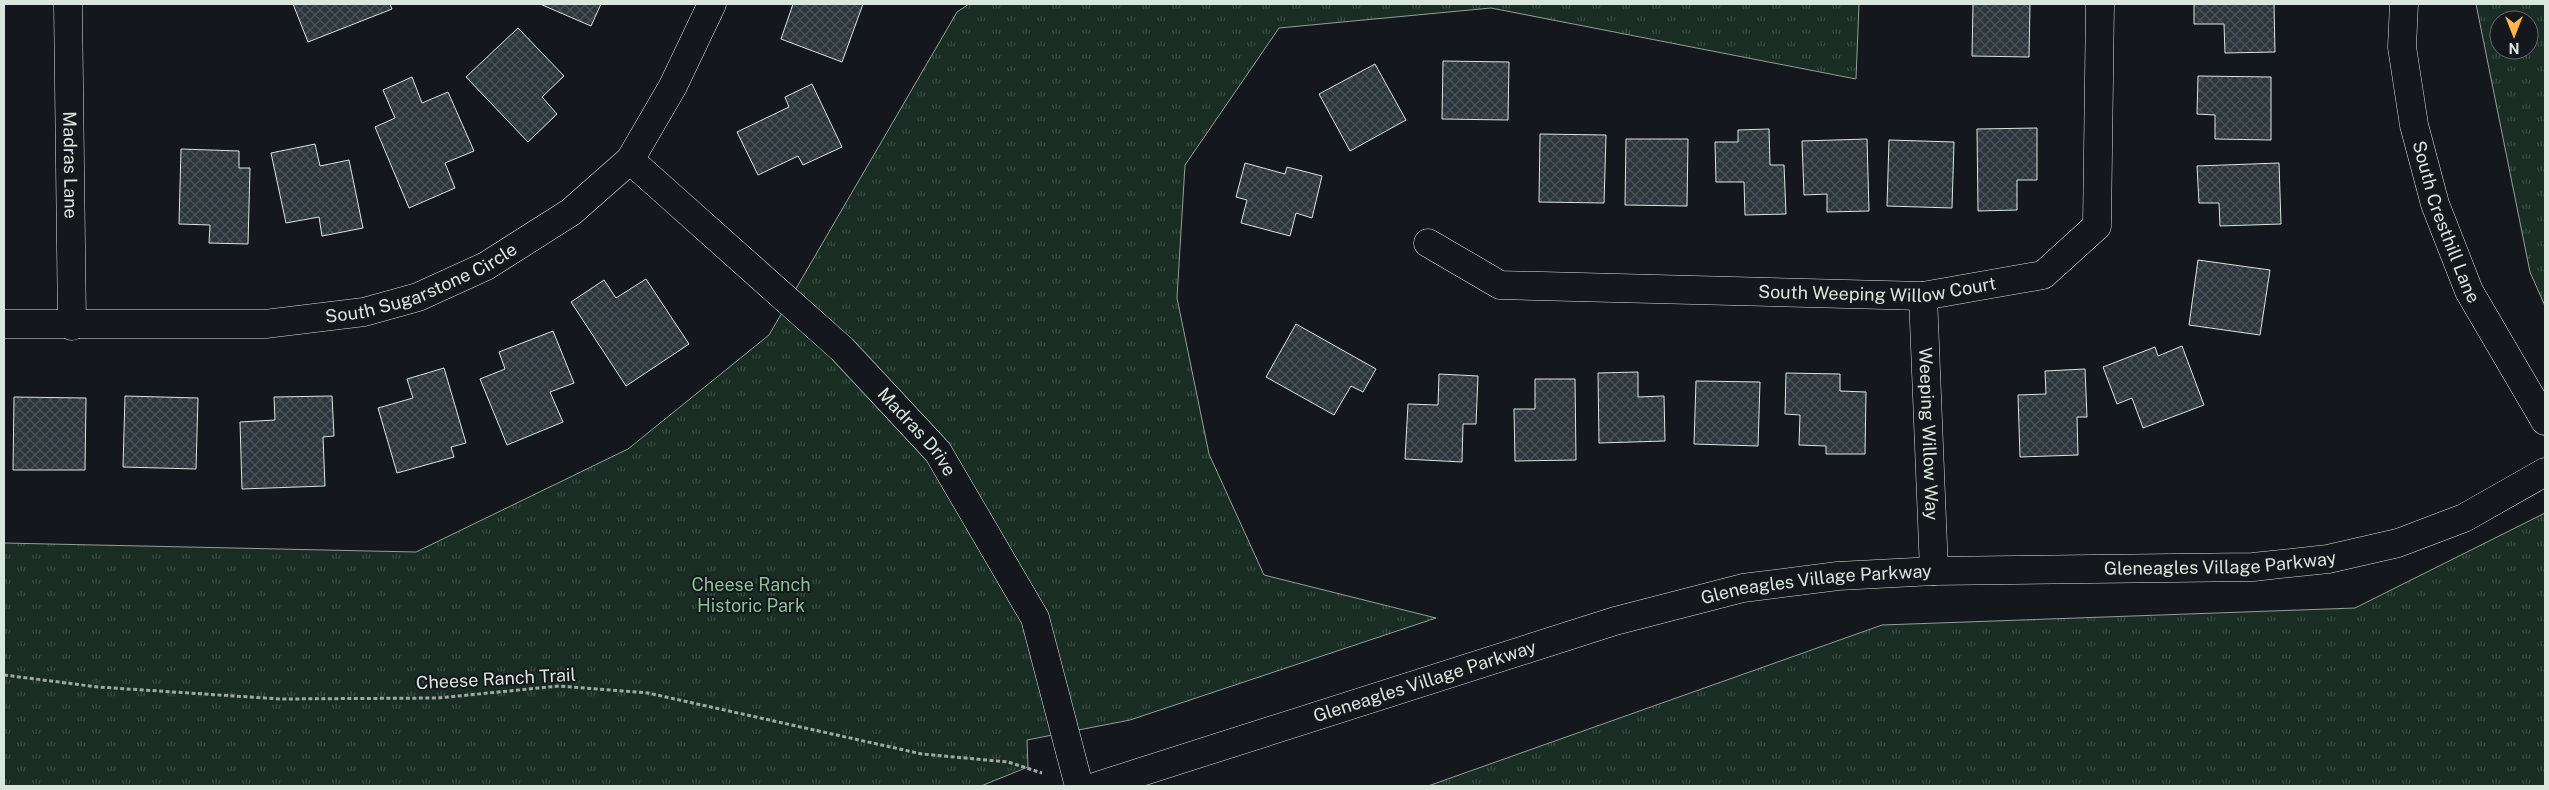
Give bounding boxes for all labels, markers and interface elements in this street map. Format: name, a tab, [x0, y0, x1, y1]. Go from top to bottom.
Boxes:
north arrow	[2489, 10, 2539, 60]
text: N	[2509, 40, 2519, 56]
street label: Madras Lane	[59, 111, 82, 219]
street label: South Cresthill Lane	[2409, 138, 2485, 307]
street label: South Sugarstone Circle	[324, 238, 521, 327]
street label: South Weeping Willow Court	[1758, 272, 1998, 306]
street label: Weeping Willow Way	[1915, 347, 1943, 521]
street label: Madras Drive	[874, 383, 961, 480]
street label: Gleneagles Village Parkway	[2104, 546, 2339, 579]
street label: Gleneagles Village Parkway	[1698, 560, 1933, 608]
park label: Cheese Ranch Historic Park	[691, 574, 811, 616]
street label: Gleneagles Village Parkway	[1311, 636, 1539, 726]
street label: Cheese Ranch Trail	[415, 664, 577, 693]

